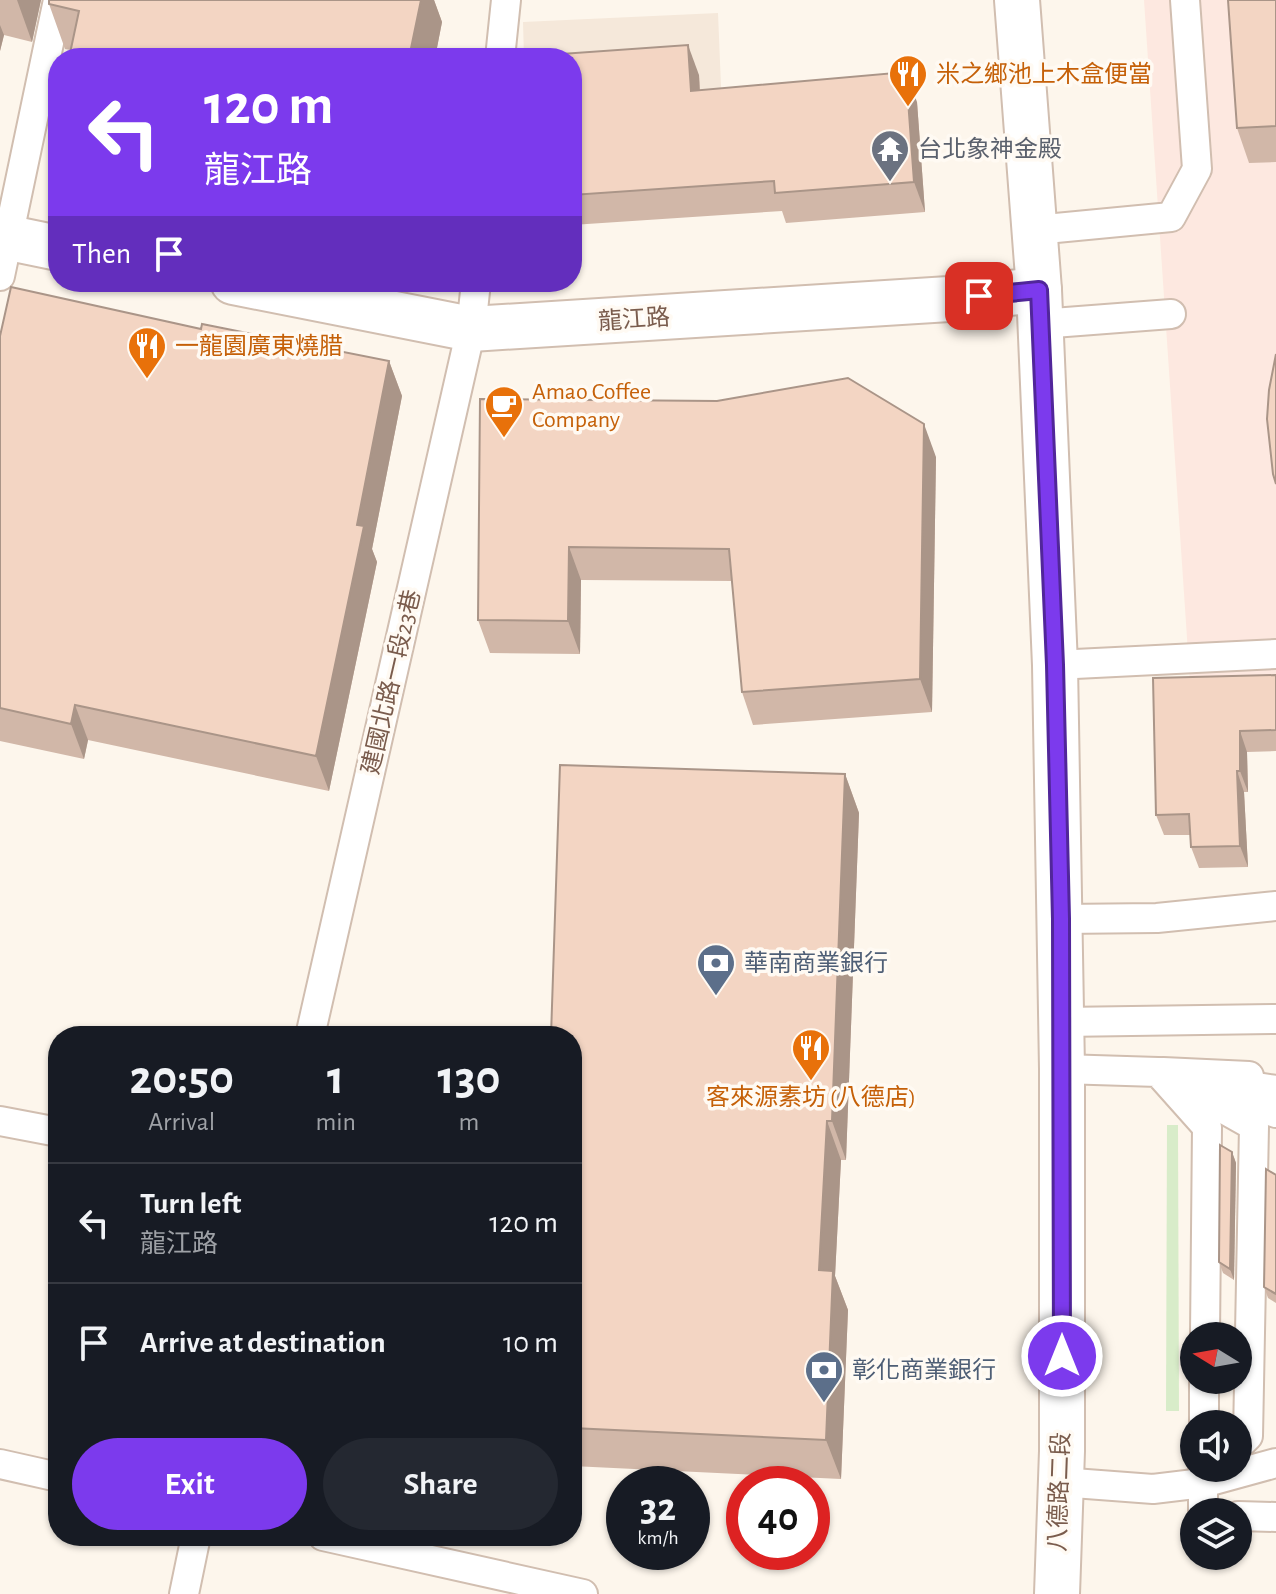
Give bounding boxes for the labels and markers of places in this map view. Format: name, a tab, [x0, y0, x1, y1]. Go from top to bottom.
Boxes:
restaurant icon: 米之鄉池上木盒便當	[887, 53, 929, 108]
place label: 米之鄉池上木盒便當	[936, 61, 1152, 87]
temple icon: 台北象神金殿	[869, 128, 911, 183]
place label: 台北象神金殿	[918, 136, 1062, 162]
pin	[945, 262, 1013, 330]
restaurant icon: 一龍園廣東燒腊	[126, 325, 168, 380]
place label: 一龍園廣東燒腊	[175, 333, 343, 359]
place label: Amao Coffee Company	[532, 380, 651, 432]
cafe icon: Amao Coffee Company	[483, 384, 525, 439]
bank icon: 華南商業銀行	[695, 942, 737, 997]
place label: 華南商業銀行	[744, 950, 888, 976]
restaurant icon: 客來源素坊 (八德店)	[790, 1027, 832, 1082]
place label: 客來源素坊 (八德店)	[706, 1084, 916, 1110]
bank icon: 彰化商業銀行	[803, 1349, 845, 1404]
place label: 彰化商業銀行	[852, 1357, 996, 1383]

